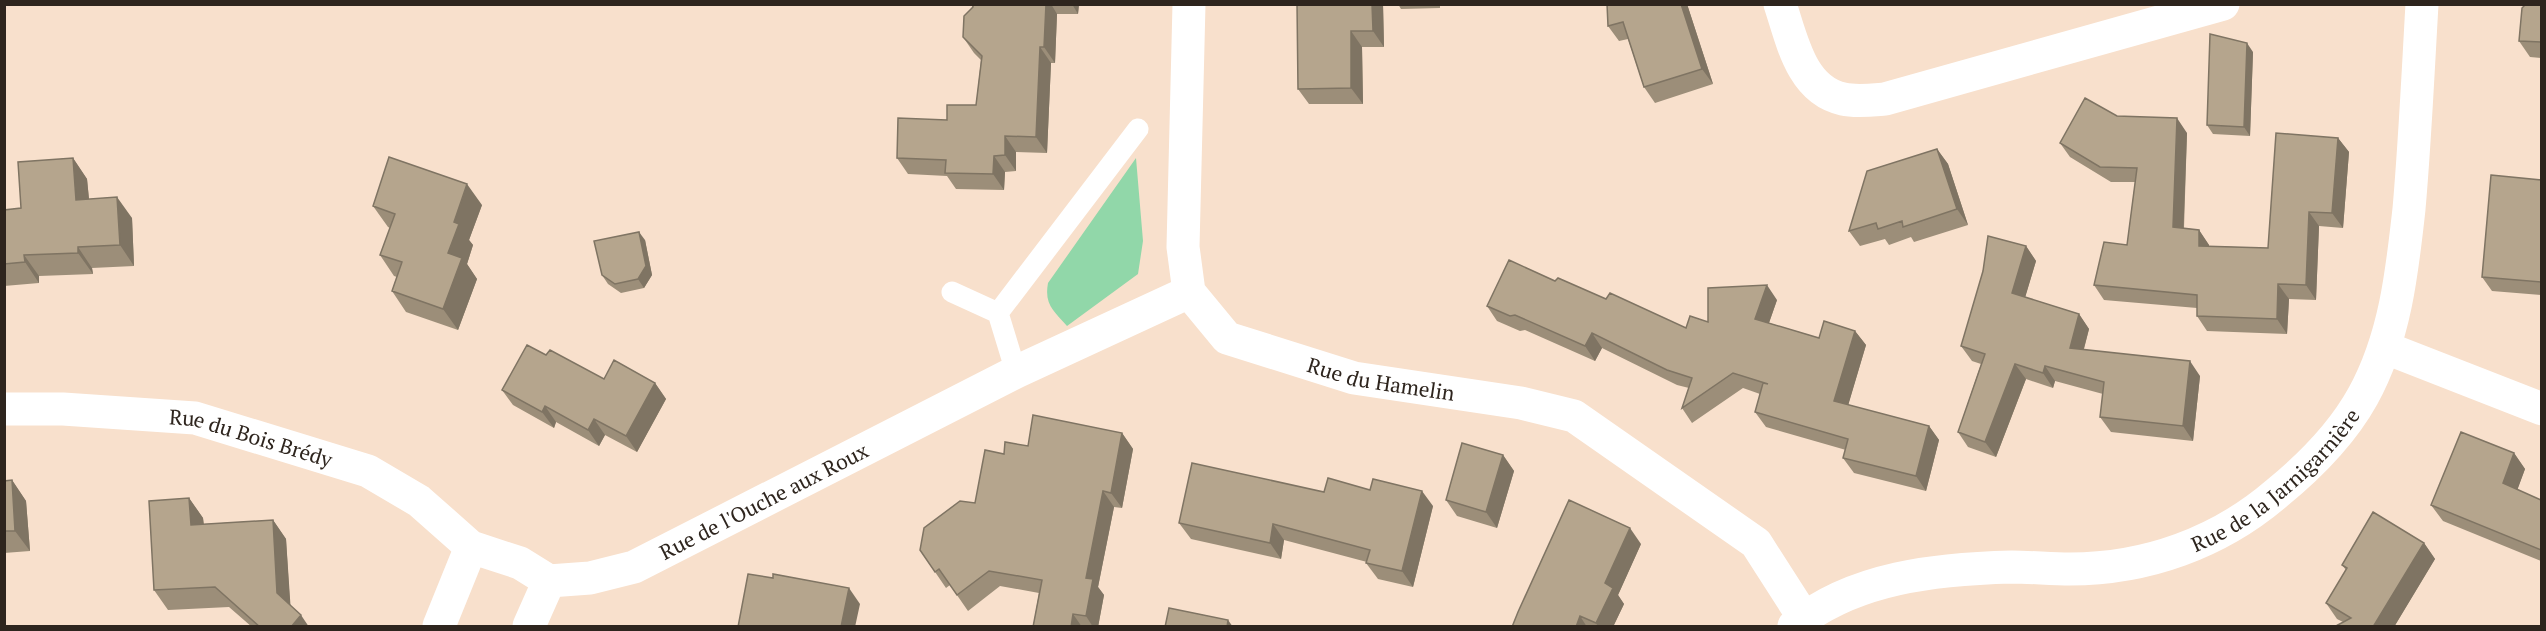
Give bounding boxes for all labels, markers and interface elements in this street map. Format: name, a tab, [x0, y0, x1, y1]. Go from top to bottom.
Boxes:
street label: Rue du Hamelin	[1304, 350, 1457, 407]
street label: Rue du Bois Brédy	[168, 402, 336, 473]
street label: Rue de la Jarnigarnière	[2187, 403, 2366, 558]
street label: Rue de l'Ouche aux Roux	[655, 436, 873, 566]

